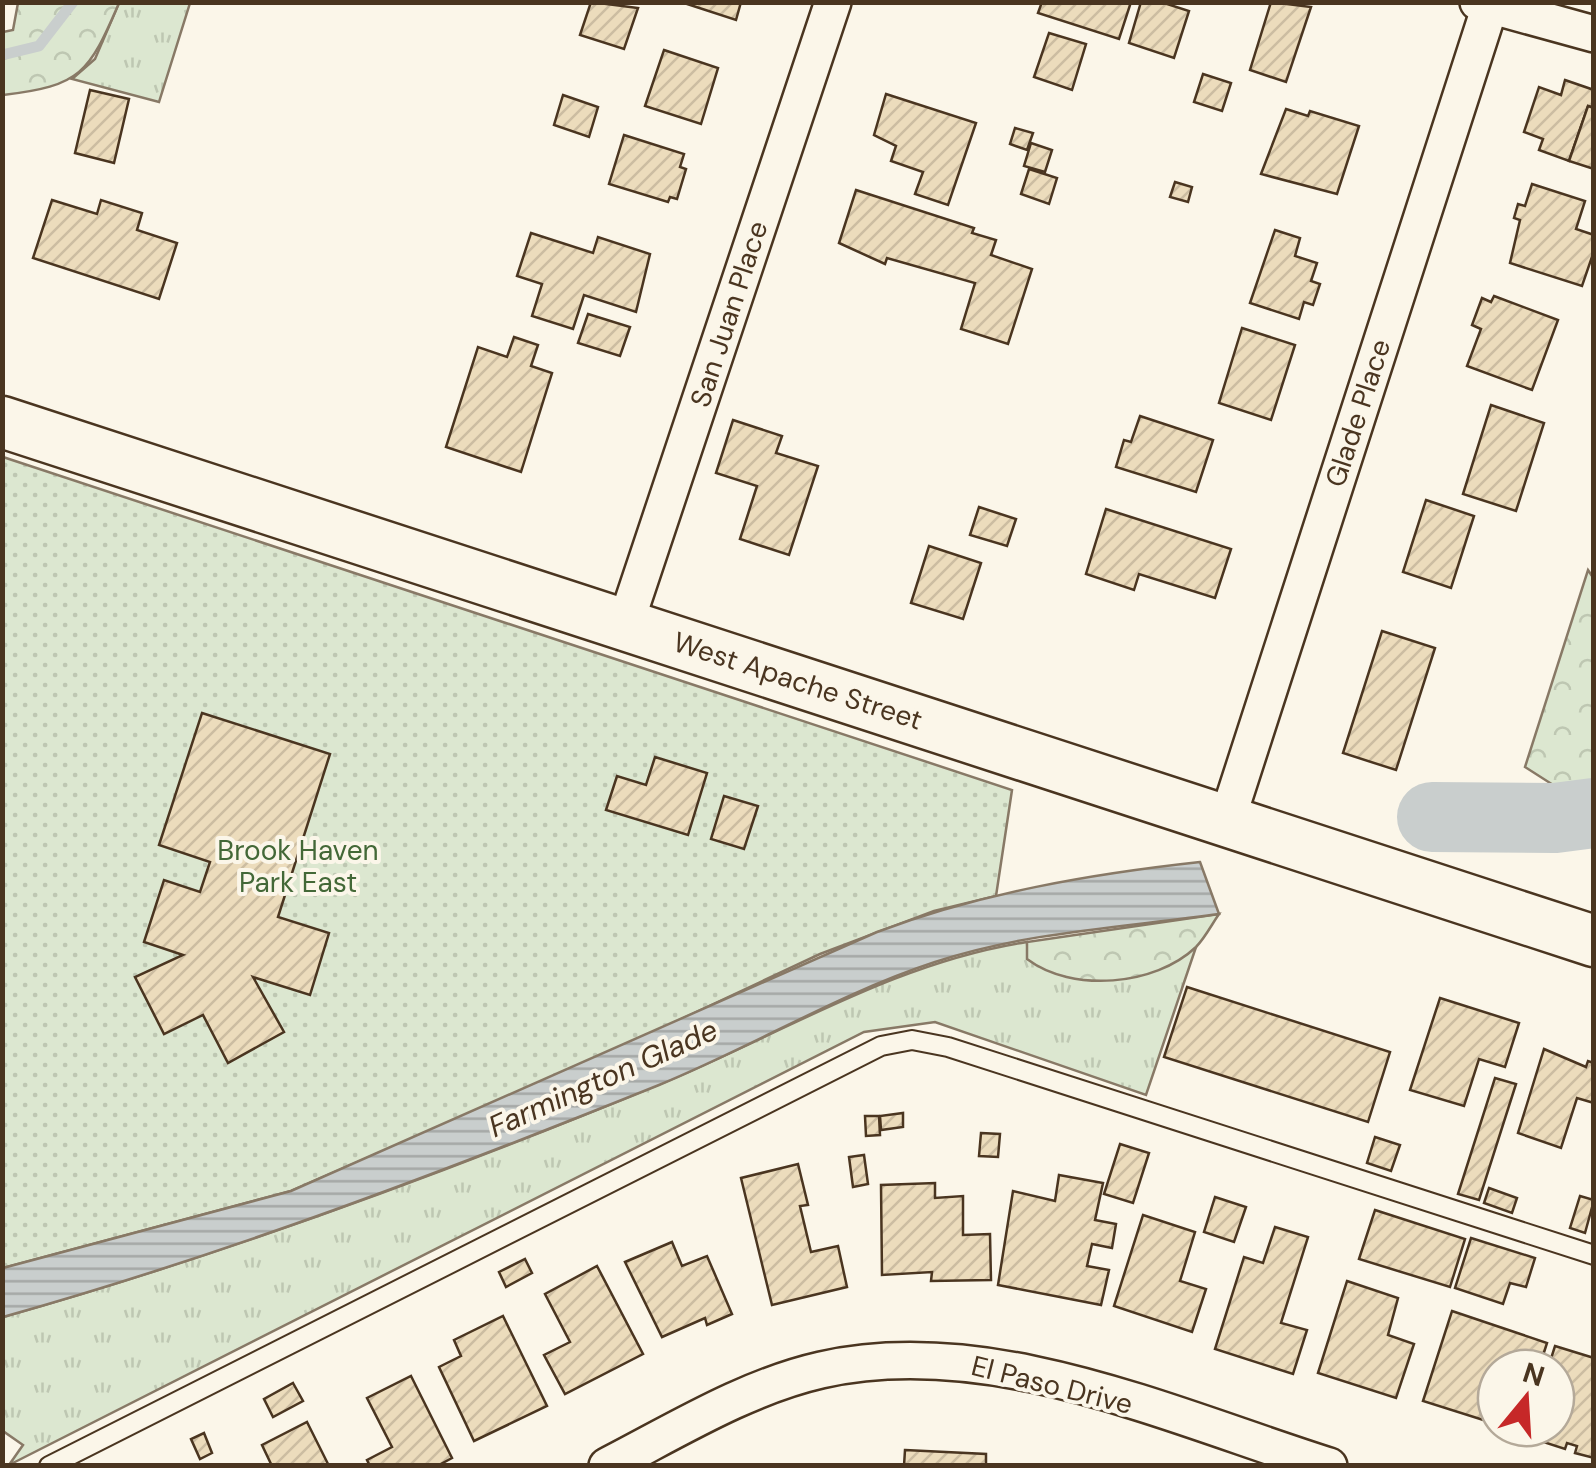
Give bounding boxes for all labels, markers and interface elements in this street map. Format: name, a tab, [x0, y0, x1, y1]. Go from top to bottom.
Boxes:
street label: San Juan Place	[682, 216, 776, 412]
street label: Glade Place	[1317, 334, 1399, 492]
street label: West Apache Street	[669, 623, 927, 739]
park label: Brook Haven Park East	[217, 832, 379, 901]
water label: Farmington Glade	[482, 1010, 724, 1146]
street label: El Paso Drive	[968, 1347, 1136, 1423]
north arrow	[1476, 1348, 1576, 1448]
text: N	[1518, 1354, 1549, 1395]

